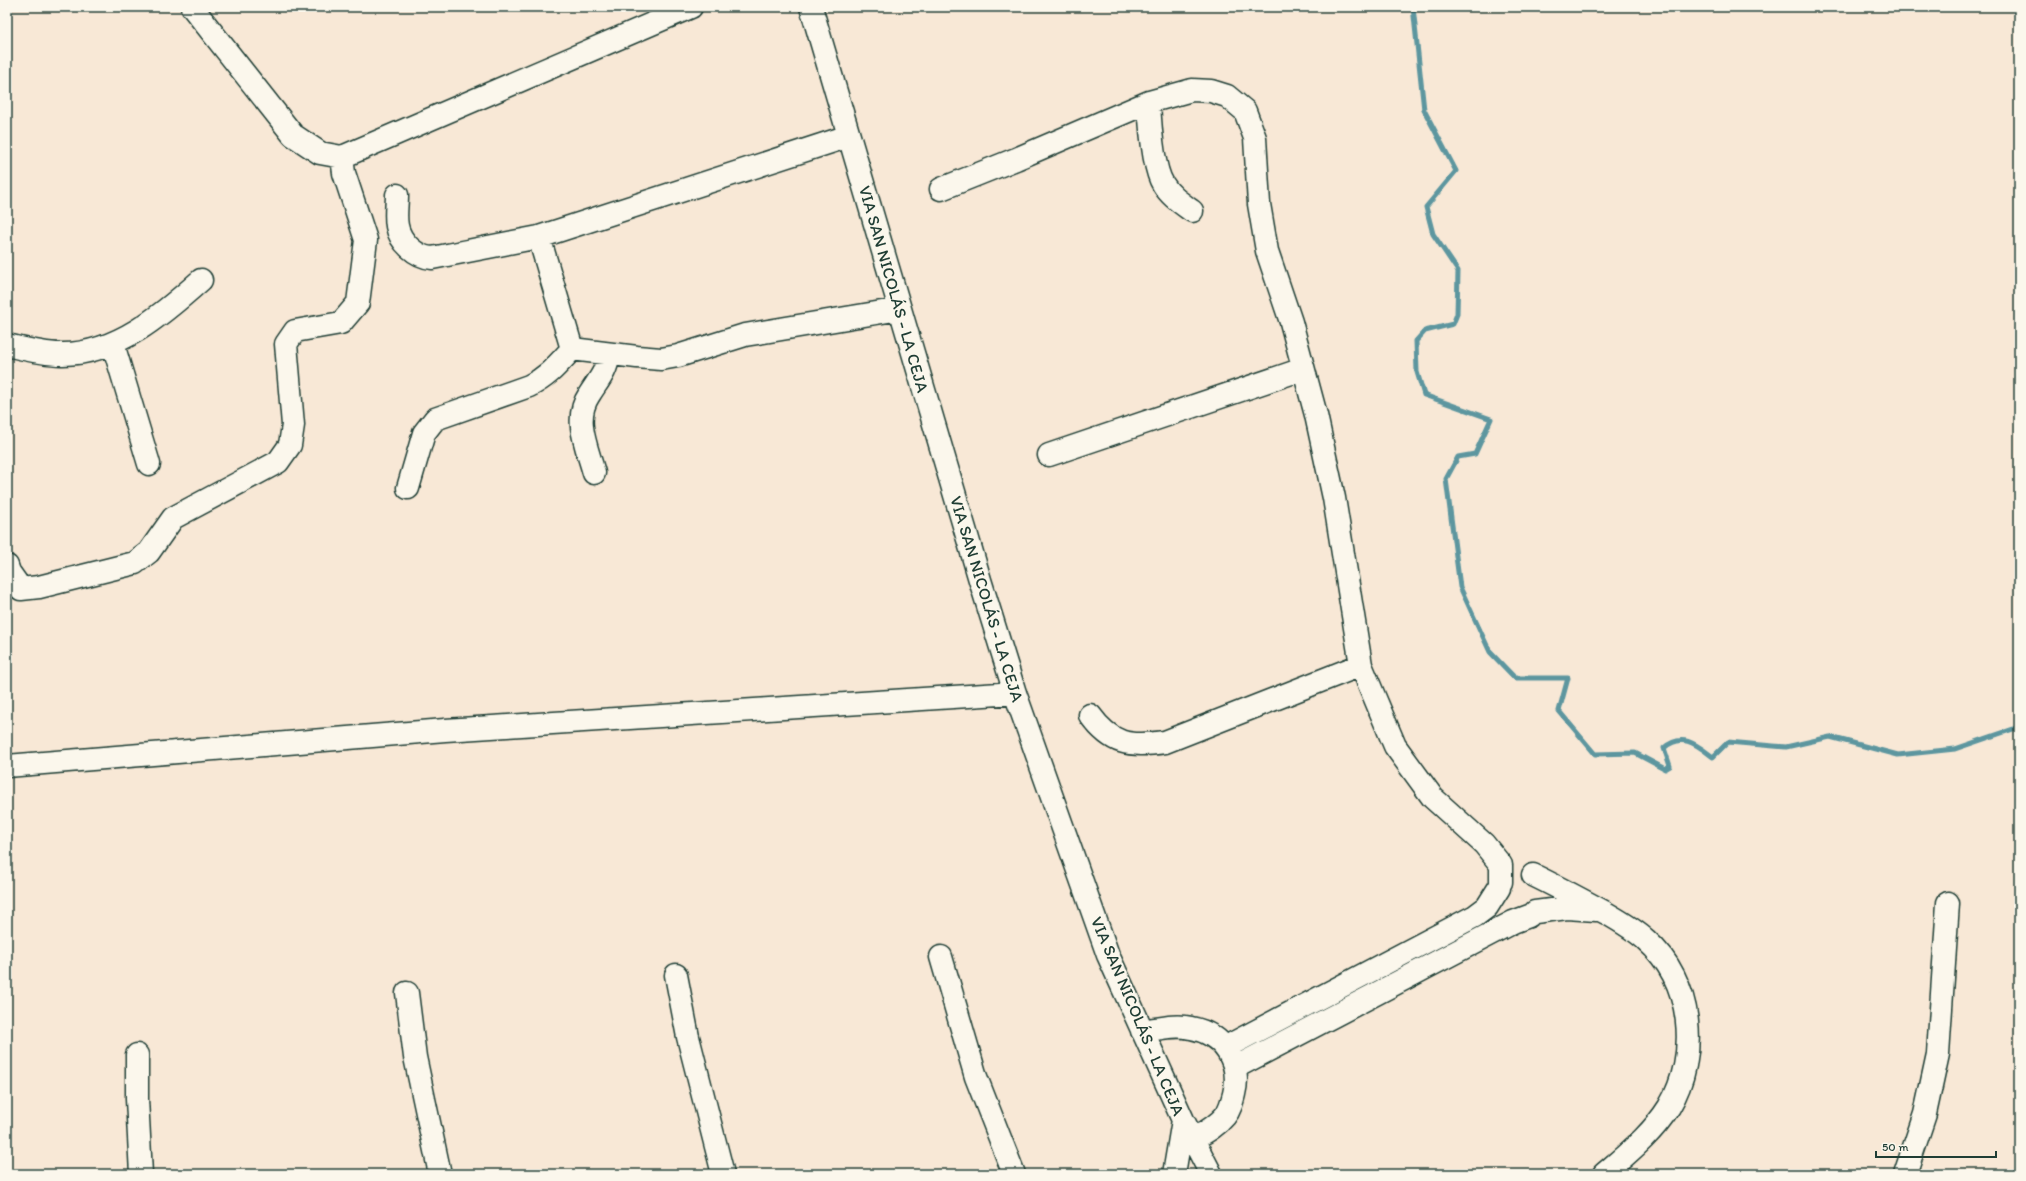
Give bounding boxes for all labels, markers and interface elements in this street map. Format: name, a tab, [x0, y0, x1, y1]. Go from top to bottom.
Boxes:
street label: VIA SAN NICOLÁS - LA CEJA	[855, 183, 933, 395]
street label: VIA SAN NICOLÁS - LA CEJA	[946, 494, 1028, 704]
street label: VIA SAN NICOLÁS - LA CEJA	[1087, 913, 1189, 1119]
scale bar	[1876, 1133, 1996, 1159]
text: 50 m	[1882, 1140, 1908, 1154]

